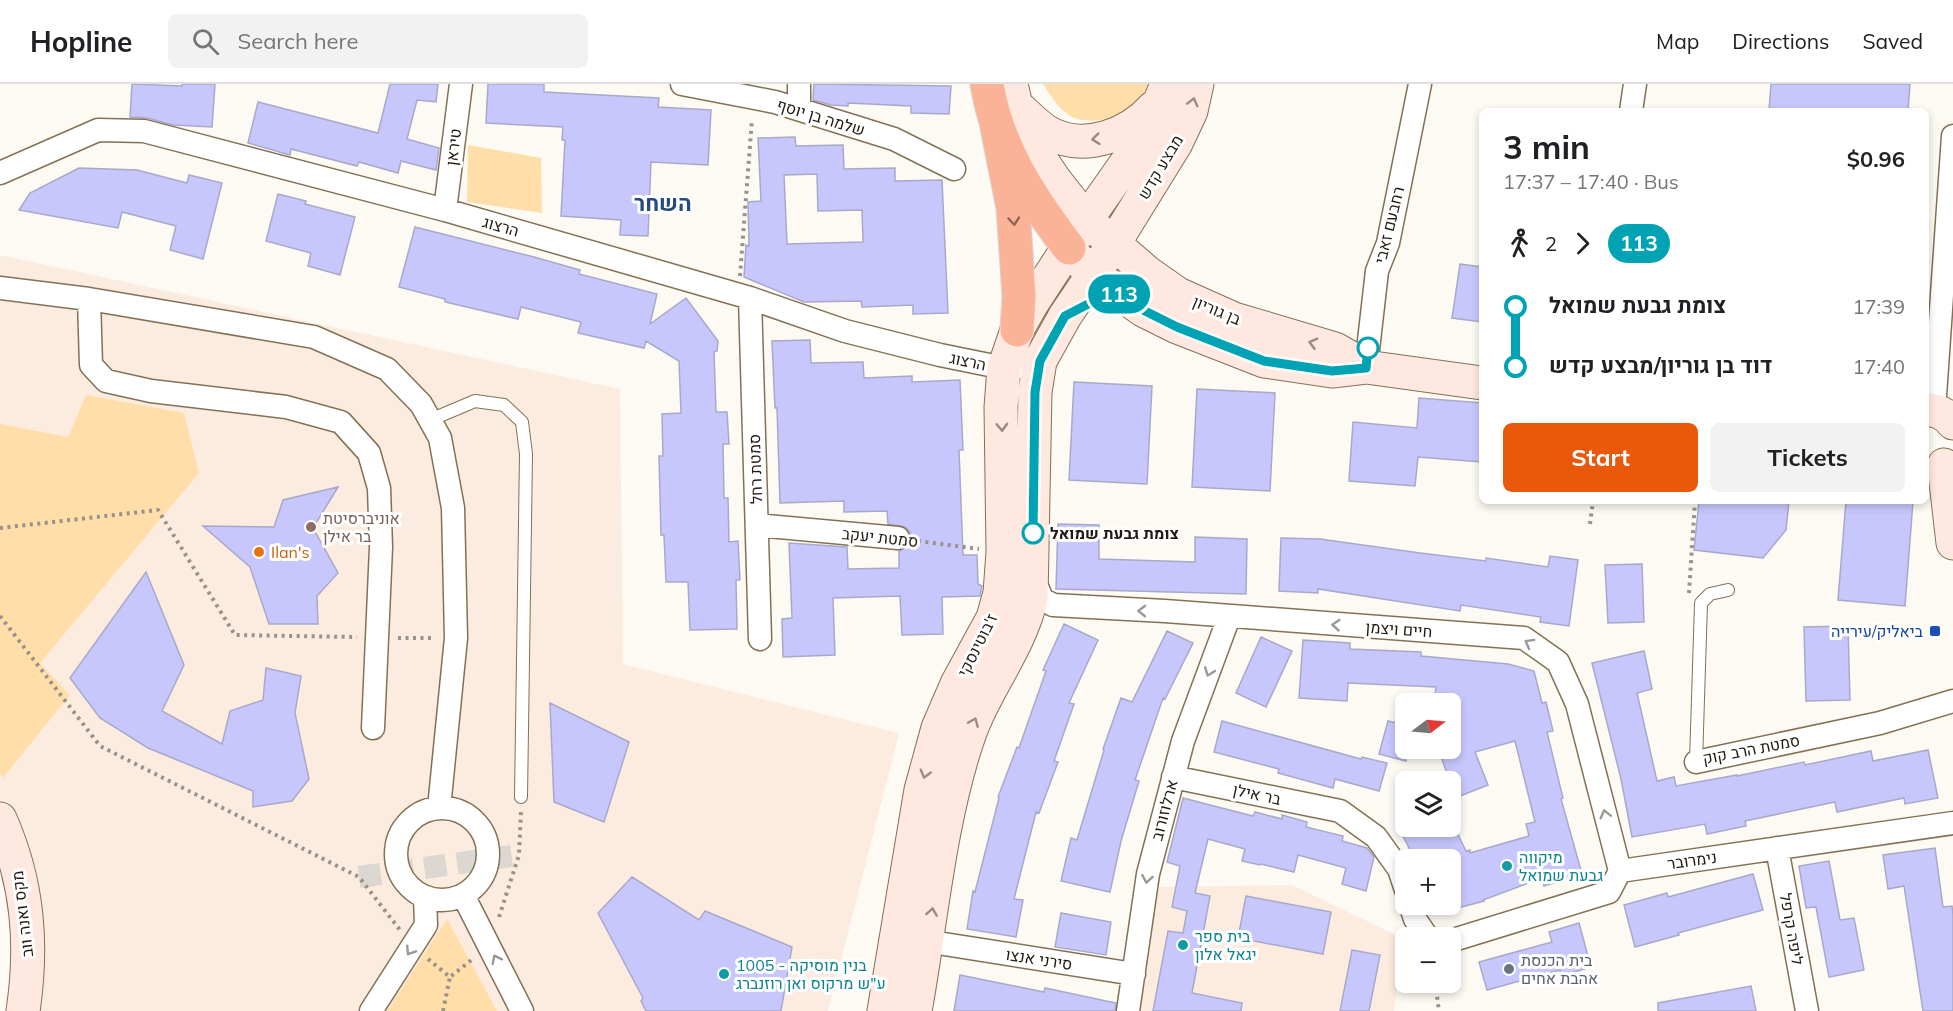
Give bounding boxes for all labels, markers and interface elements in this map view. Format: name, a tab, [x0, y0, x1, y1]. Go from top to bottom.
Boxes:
search box	[168, 14, 588, 68]
text: Hopline	[30, 24, 132, 59]
icon: search	[189, 25, 222, 58]
text: Search here	[237, 27, 358, 55]
text: Map	[1656, 28, 1699, 54]
text: Directions	[1732, 28, 1829, 54]
text: Saved	[1862, 28, 1923, 54]
street label: שלמה בן יוסף	[775, 94, 867, 140]
one-way arrow	[1185, 98, 1198, 108]
text: 3 min	[1503, 126, 1590, 167]
street label: טיראן	[441, 127, 465, 167]
street label: מבצע קדש	[1133, 131, 1187, 203]
one-way arrow	[1091, 132, 1101, 145]
text: $0.96	[1847, 145, 1905, 173]
text: 17:37 – 17:40 · Bus	[1503, 169, 1679, 194]
street label: רחבעם זאבי	[1370, 184, 1408, 266]
district label: השחר	[634, 189, 692, 217]
street label: הרצוג	[481, 211, 521, 241]
one-way arrow	[1008, 217, 1021, 226]
icon: walk	[1503, 227, 1536, 260]
icon: forward	[1566, 227, 1599, 260]
text: 113	[1620, 230, 1658, 256]
text: 2	[1545, 231, 1557, 256]
line badge: 113	[1084, 274, 1154, 314]
text: 113	[1100, 281, 1138, 307]
street label: בן גוריון	[1190, 291, 1244, 329]
text: צומת גבעת שמואל	[1549, 291, 1726, 319]
text: 17:39	[1852, 294, 1905, 319]
unlabelled marker	[1357, 337, 1379, 359]
one-way arrow	[1308, 338, 1319, 350]
street label: הרצוג	[948, 347, 988, 375]
text: דוד בן גוריון/מבצע קדש	[1549, 351, 1772, 379]
text: 17:40	[1852, 354, 1905, 379]
one-way arrow	[996, 422, 1008, 431]
button: Start	[1503, 423, 1698, 492]
button: Tickets	[1710, 423, 1905, 492]
street label: סמטת רחל	[744, 434, 766, 504]
place label: אוניברסיטת בר אילן	[323, 508, 400, 546]
marker: אוניברסיטת בר אילן	[304, 520, 318, 534]
marker: צומת גבעת שמואל	[1022, 522, 1044, 544]
street label: סמטת יעקב	[841, 523, 919, 551]
place label: צומת גבעת שמואל	[1050, 523, 1179, 543]
place label: Ilan's	[271, 542, 309, 562]
marker: Ilan's	[252, 545, 266, 559]
one-way arrow	[1137, 605, 1146, 617]
street label: ז'בוטינסקי	[953, 610, 1001, 680]
street label: חיים ויצמן	[1365, 617, 1433, 641]
one-way arrow	[1332, 619, 1341, 632]
place label: ביאליק/עירייה	[1831, 621, 1924, 641]
marker: ביאליק/עירייה	[1928, 624, 1942, 638]
one-way arrow	[1525, 639, 1535, 650]
one-way arrow	[1203, 666, 1216, 677]
north arrow	[1395, 693, 1461, 759]
map controls	[1395, 693, 1461, 993]
one-way arrow	[967, 718, 979, 729]
street label: סמטת הרב קוק	[1701, 730, 1801, 768]
one-way arrow	[920, 769, 933, 779]
button: layers	[1395, 771, 1461, 837]
street label: ארלוזורוב	[1146, 777, 1182, 843]
street label: בר אילן	[1231, 779, 1283, 809]
one-way arrow	[1600, 809, 1613, 819]
place label: מיקווה גבעת שמואל	[1519, 847, 1603, 885]
street label: נימרובר	[1666, 847, 1718, 873]
button: +	[1395, 849, 1461, 915]
marker: מיקווה גבעת שמואל	[1500, 859, 1514, 873]
street label: מקס ואנה ווב	[7, 870, 37, 958]
one-way arrow	[1142, 874, 1154, 884]
street label: ליפה קרפל	[1776, 891, 1808, 967]
one-way arrow	[925, 907, 937, 917]
place label: בית ספר יגאל אלון	[1195, 926, 1256, 964]
button: −	[1395, 927, 1461, 993]
marker: בית ספר יגאל אלון	[1176, 938, 1190, 952]
street label: סירני אנצו	[1004, 944, 1074, 974]
one-way arrow	[406, 945, 417, 956]
place label: בית הכנסת אהבת אחים	[1521, 950, 1598, 988]
one-way arrow	[491, 954, 503, 965]
place label: 1005 - בנין מוסיקה ע"ש מרקוס ואן רוזנברג	[736, 955, 886, 993]
marker: בית הכנסת אהבת אחים	[1502, 962, 1516, 976]
marker: 1005 - בנין מוסיקה ע"ש מרקוס ואן רוזנברג	[717, 967, 731, 981]

